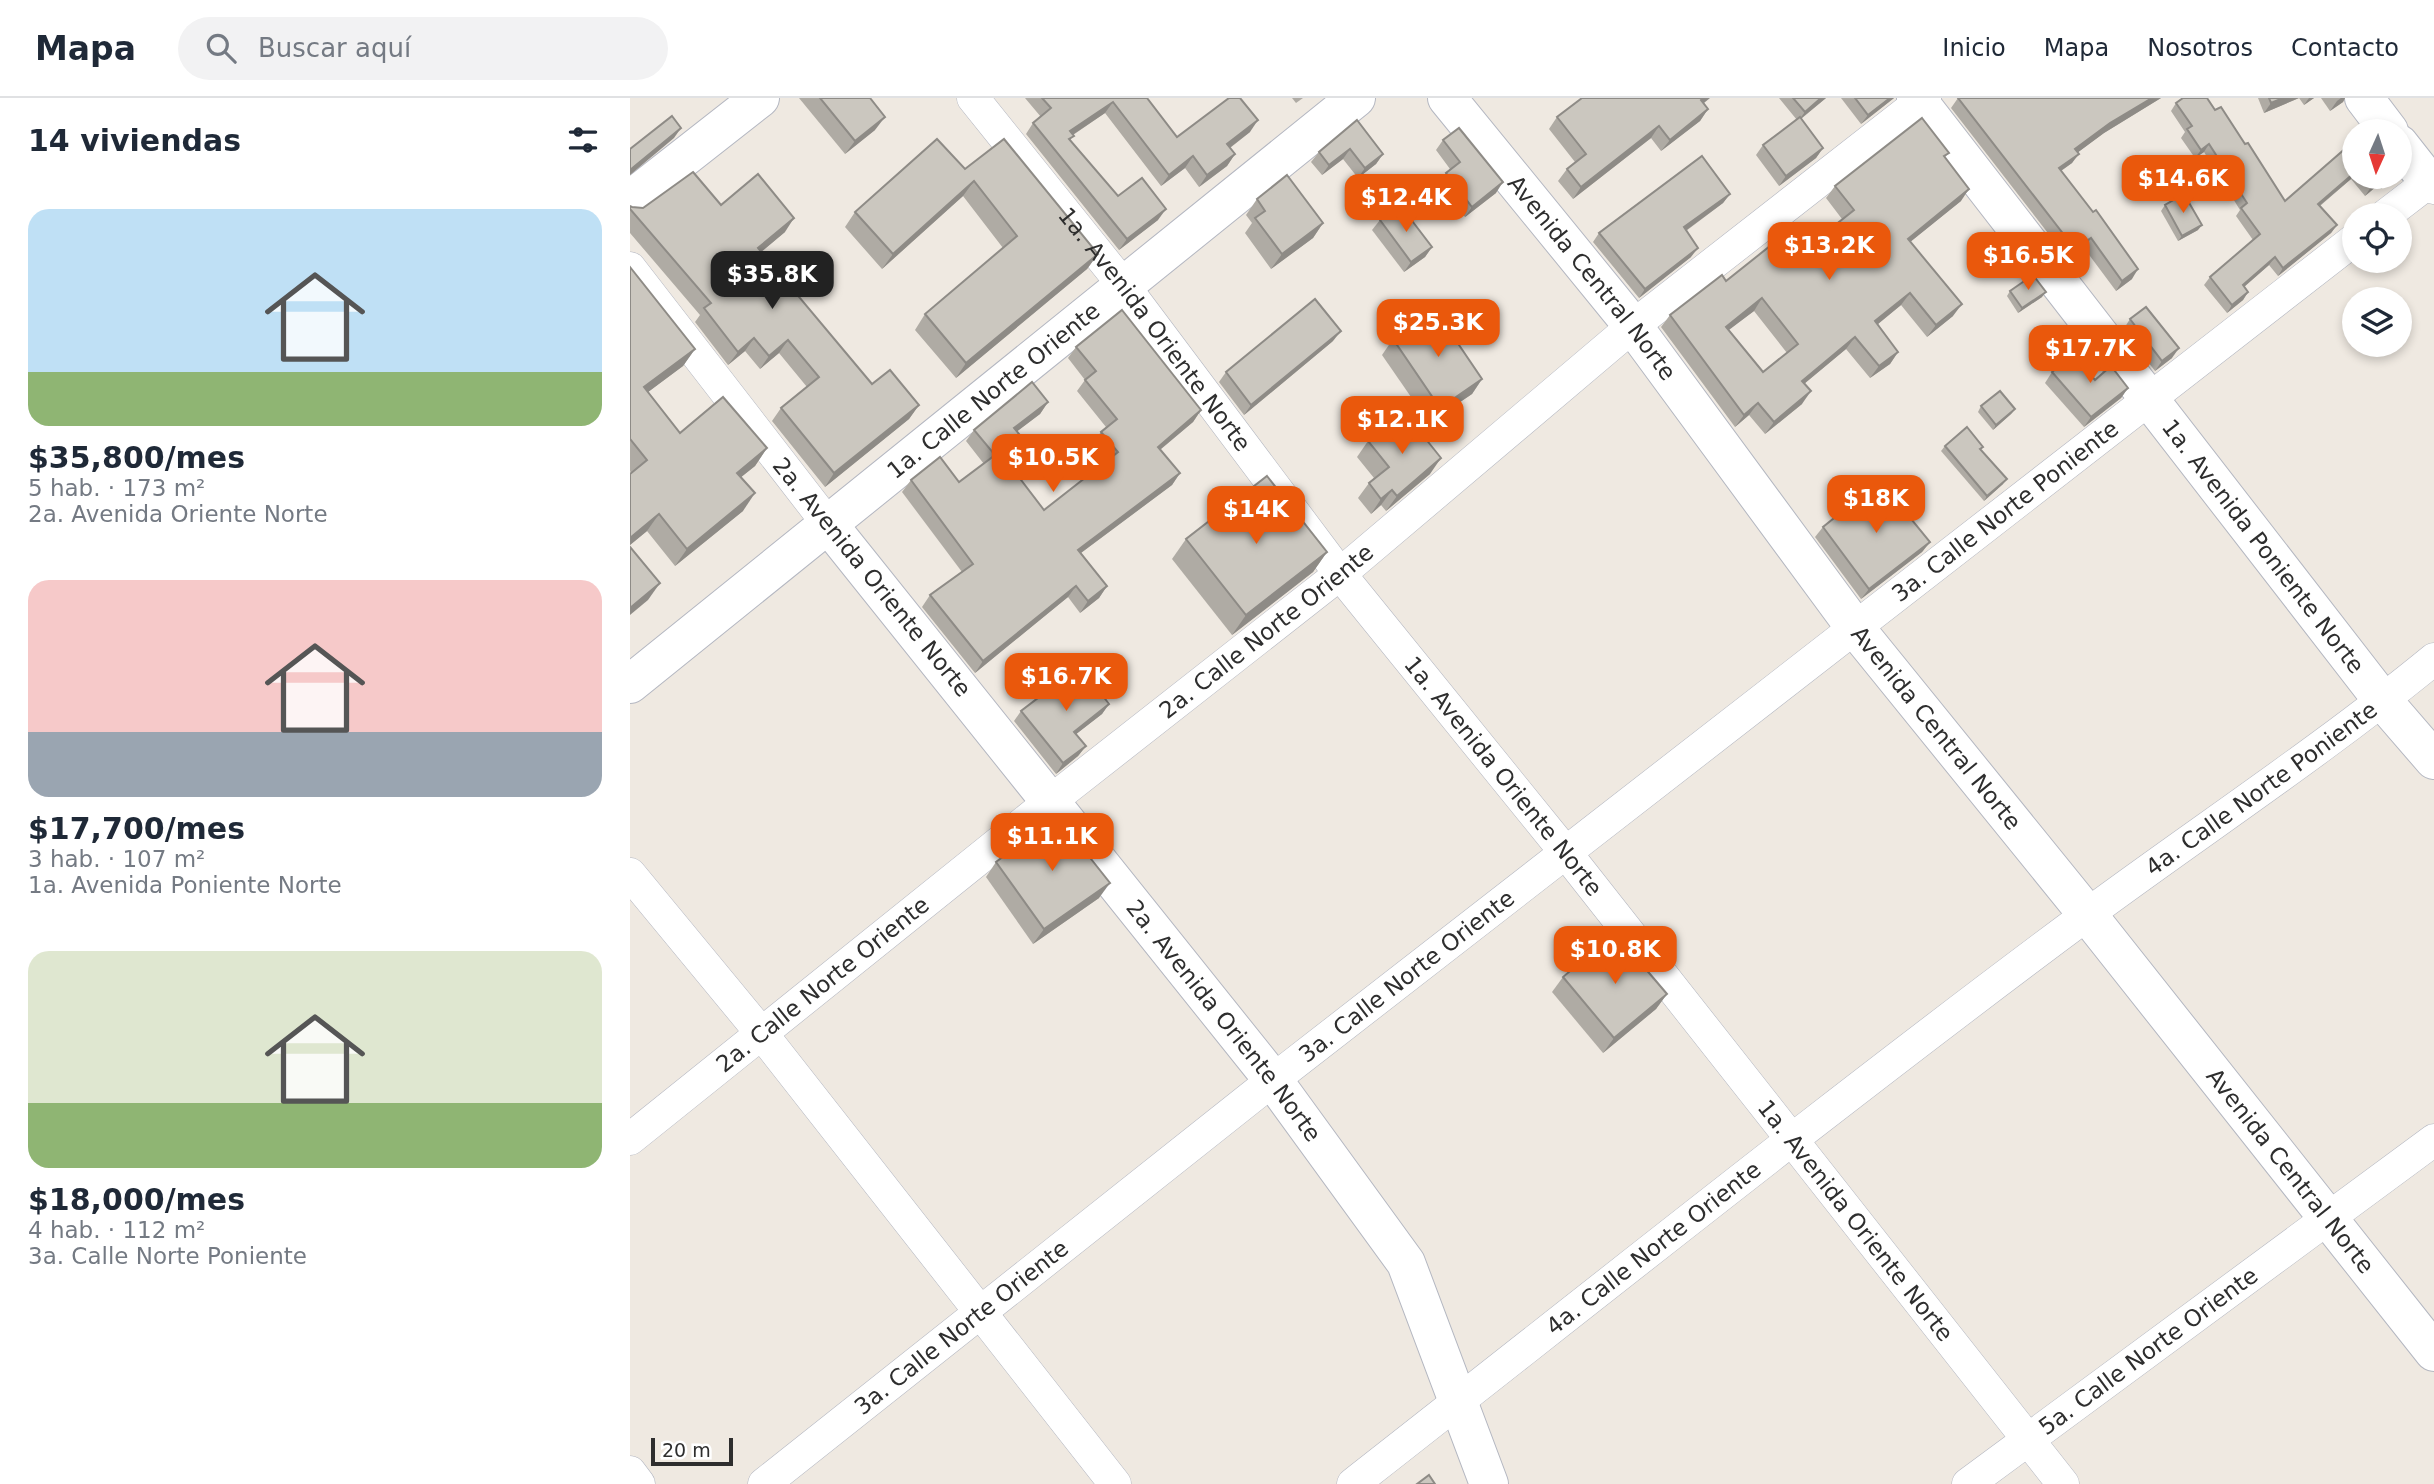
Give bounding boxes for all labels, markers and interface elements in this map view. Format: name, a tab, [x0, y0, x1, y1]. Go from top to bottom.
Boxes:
search box	[178, 17, 668, 80]
text: Mapa	[35, 29, 136, 68]
icon: search	[202, 29, 240, 67]
text: Buscar aquí	[258, 33, 411, 63]
text: Inicio	[1942, 34, 2006, 62]
text: Mapa	[2044, 34, 2109, 62]
text: Nosotros	[2147, 34, 2253, 62]
text: Contacto	[2291, 34, 2399, 62]
north arrow	[2342, 119, 2412, 189]
map controls	[2342, 119, 2412, 357]
icon: filters	[564, 121, 602, 159]
text: 14 viviendas	[28, 123, 241, 158]
pin: $14.6K	[2126, 156, 2240, 215]
text: $14.6K	[2138, 165, 2228, 191]
street label: Avenida Central Norte	[1503, 170, 1681, 385]
pin: $12.4K	[1349, 174, 1463, 234]
text: $12.4K	[1361, 184, 1451, 210]
street label: 1a. Avenida Oriente Norte	[1053, 202, 1256, 456]
button: locate	[2342, 203, 2412, 273]
pin: $13.2K	[1772, 222, 1886, 282]
text: $13.2K	[1784, 232, 1874, 258]
pin: $16.5K	[1971, 232, 2085, 292]
text: $16.5K	[1983, 242, 2073, 268]
pin: $35.8K	[715, 252, 829, 311]
icon: home	[252, 254, 378, 380]
text: $35.8K	[727, 261, 817, 287]
button: layers	[2342, 287, 2412, 357]
street label: 1a. Calle Norte Oriente	[882, 297, 1105, 484]
pin: $25.3K	[1381, 300, 1495, 359]
text: $25.3K	[1393, 309, 1483, 335]
pin: $17.7K	[2033, 326, 2147, 385]
text: $17.7K	[2045, 335, 2135, 361]
pin: $12.1K	[1345, 396, 1459, 456]
text: $12.1K	[1357, 406, 1447, 432]
street label: 1a. Avenida Poniente Norte	[2157, 414, 2370, 678]
street label: 3a. Calle Norte Poniente	[1887, 415, 2123, 607]
pin: $10.5K	[996, 434, 1110, 494]
text: $35,800/mes	[28, 440, 245, 475]
text: $10.5K	[1008, 444, 1098, 470]
street label: 2a. Avenida Oriente Norte	[768, 452, 976, 702]
text: 5 hab. · 173 m²	[28, 475, 205, 501]
pin: $18K	[1835, 476, 1917, 535]
text: $18K	[1843, 485, 1909, 511]
pin: $14K	[1215, 486, 1297, 546]
text: $14K	[1223, 496, 1289, 522]
text: 2a. Avenida Oriente Norte	[28, 501, 328, 527]
street label: 2a. Calle Norte Oriente	[1154, 539, 1378, 724]
street label: Avenida Central Norte	[1846, 621, 2026, 835]
icon: home	[252, 625, 378, 751]
street label: 1a. Avenida Oriente Norte	[1399, 651, 1608, 901]
pin: $16.7K	[1009, 654, 1123, 713]
text: $16.7K	[1021, 663, 1111, 689]
street label: 4a. Calle Norte Poniente	[2141, 696, 2382, 881]
text: $17,700/mes	[28, 811, 245, 846]
pin: $11.1K	[995, 814, 1109, 873]
text: $11.1K	[1007, 823, 1097, 849]
text: 3 hab. · 107 m²	[28, 846, 205, 872]
text: 1a. Avenida Poniente Norte	[28, 872, 342, 898]
street label: 3a. Calle Norte Oriente	[1294, 885, 1519, 1068]
street label: 2a. Calle Norte Oriente	[711, 891, 934, 1077]
street label: 2a. Avenida Oriente Norte	[1121, 895, 1326, 1146]
pin: $10.8K	[1558, 926, 1672, 986]
text: $10.8K	[1570, 936, 1660, 962]
icon: home	[252, 996, 378, 1122]
street label: Avenida Central Norte	[2201, 1063, 2380, 1279]
street label: 1a. Avenida Oriente Norte	[1753, 1095, 1958, 1346]
street label: 4a. Calle Norte Oriente	[1541, 1156, 1766, 1340]
text: $18,000/mes	[28, 1182, 245, 1217]
text: 4 hab. · 112 m²	[28, 1217, 205, 1243]
street label: 3a. Calle Norte Oriente	[850, 1235, 1073, 1420]
text: 3a. Calle Norte Poniente	[28, 1243, 307, 1269]
street label: 5a. Calle Norte Oriente	[2034, 1262, 2263, 1440]
scale bar	[651, 1435, 733, 1467]
text: 20 m	[662, 1439, 711, 1461]

